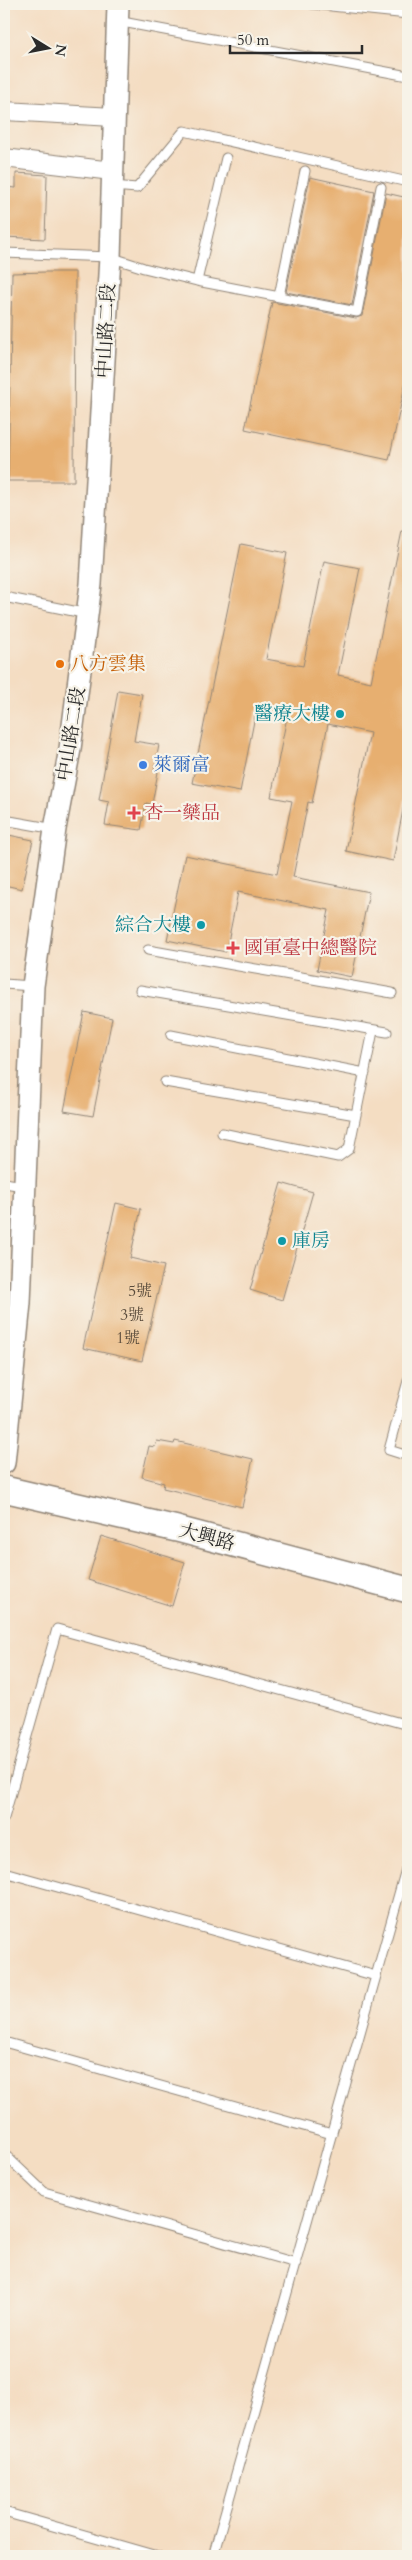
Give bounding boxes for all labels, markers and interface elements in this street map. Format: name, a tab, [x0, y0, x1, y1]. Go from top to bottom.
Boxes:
north arrow	[22, 22, 72, 72]
scale bar	[230, 22, 362, 54]
text: 50 m	[237, 30, 269, 50]
text: N	[50, 43, 71, 58]
street label: 中山路二段	[91, 283, 121, 379]
place label: 八方雲集	[70, 651, 146, 677]
marker: 八方雲集	[54, 658, 66, 670]
street label: 中山路二段	[51, 685, 91, 783]
place label: 醫療大樓	[254, 701, 330, 727]
marker: 醫療大樓	[334, 708, 346, 720]
place label: 萊爾富	[153, 752, 210, 778]
marker: 萊爾富	[137, 759, 149, 771]
place label: 杏一藥品	[144, 800, 220, 826]
marker: 杏一藥品	[128, 807, 140, 819]
place label: 綜合大樓	[115, 912, 191, 938]
marker: 綜合大樓	[195, 919, 207, 931]
place label: 國軍臺中總醫院	[244, 935, 377, 961]
marker: 國軍臺中總醫院	[226, 941, 240, 955]
place label: 庫房	[292, 1228, 330, 1254]
marker: 庫房	[276, 1235, 288, 1247]
house number: 5號	[128, 1280, 152, 1302]
house number: 3號	[120, 1304, 144, 1326]
house number: 1號	[116, 1327, 140, 1349]
street label: 大興路	[176, 1517, 238, 1557]

